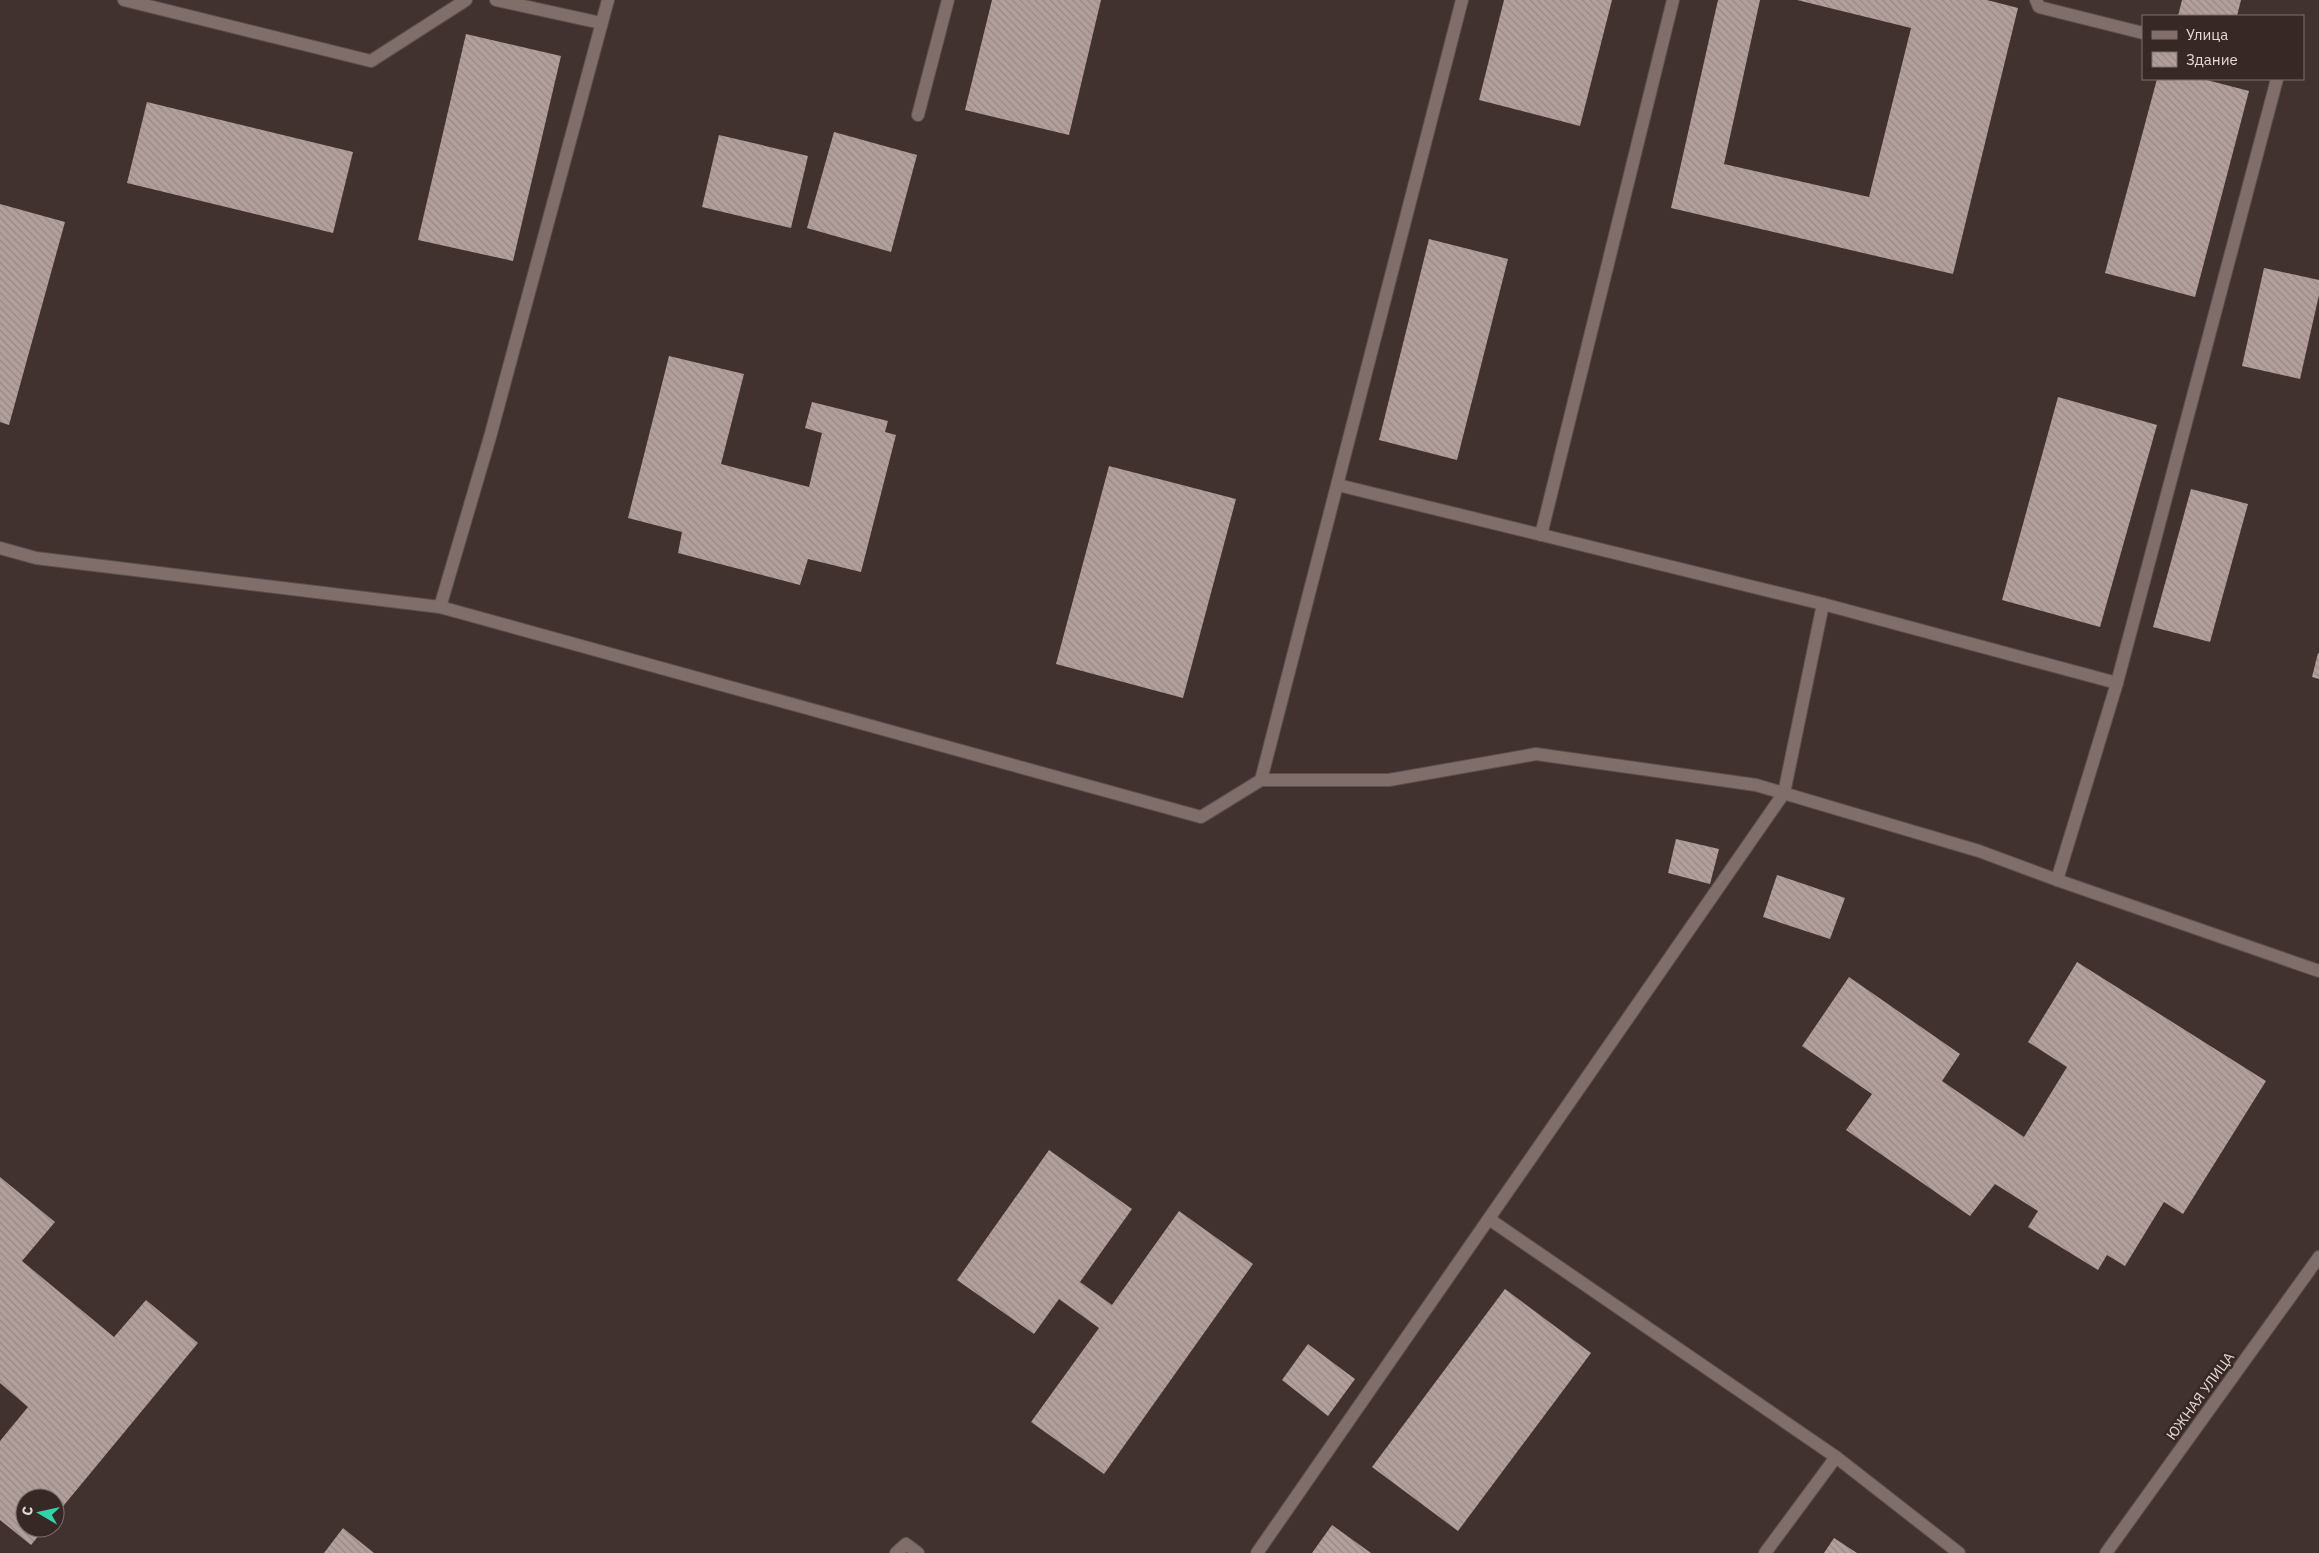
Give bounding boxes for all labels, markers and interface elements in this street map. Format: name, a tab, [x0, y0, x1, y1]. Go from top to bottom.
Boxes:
legend	[2142, 15, 2304, 80]
text: Улица	[2186, 25, 2228, 44]
text: Здание	[2186, 50, 2238, 69]
street label: ЮЖНАЯ УЛИЦА	[2162, 1349, 2238, 1443]
north arrow	[15, 1488, 65, 1538]
text: С	[18, 1505, 37, 1517]

